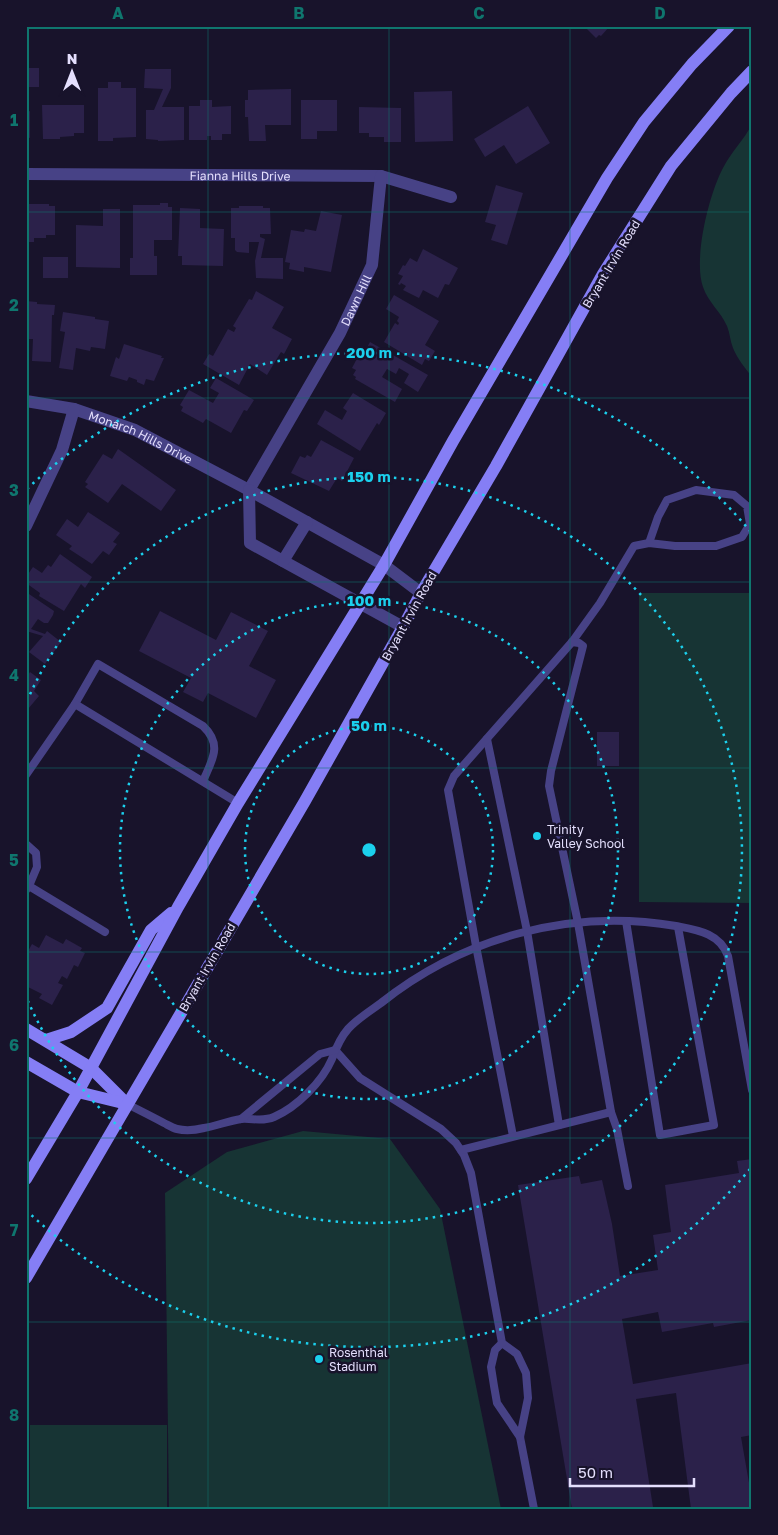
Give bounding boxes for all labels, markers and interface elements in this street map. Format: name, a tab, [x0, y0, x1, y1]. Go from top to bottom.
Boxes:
text: A	[112, 3, 124, 23]
text: B	[293, 3, 305, 23]
text: C	[473, 3, 485, 23]
text: D	[654, 3, 666, 23]
north arrow	[48, 48, 98, 98]
text: N	[67, 50, 77, 67]
text: 1	[10, 110, 18, 130]
street label: Fianna Hills Drive	[190, 167, 291, 183]
street label: Bryant Irvin Road	[579, 217, 643, 311]
street label: Dawn Hill	[337, 272, 374, 328]
text: 2	[9, 295, 19, 315]
text: 200 m	[346, 343, 392, 361]
street label: Monarch Hills Drive	[87, 407, 195, 466]
text: 150 m	[347, 467, 391, 485]
text: 3	[9, 480, 19, 500]
street label: Bryant Irvin Road	[378, 569, 440, 663]
text: 100 m	[347, 591, 391, 609]
text: 4	[9, 665, 19, 685]
text: 50 m	[351, 716, 387, 734]
place label: Trinity Valley School	[547, 822, 625, 851]
marker: Trinity Valley School	[531, 830, 543, 842]
centre of rings	[360, 841, 378, 859]
text: 5	[9, 850, 19, 870]
street label: Bryant Irvin Road	[176, 920, 238, 1014]
text: 6	[9, 1035, 19, 1055]
text: 7	[10, 1220, 19, 1240]
place label: Rosenthal Stadium	[329, 1345, 388, 1374]
marker: Rosenthal Stadium	[313, 1353, 325, 1365]
text: 8	[9, 1405, 19, 1425]
scale bar	[570, 1455, 694, 1487]
text: 50 m	[578, 1463, 613, 1481]

